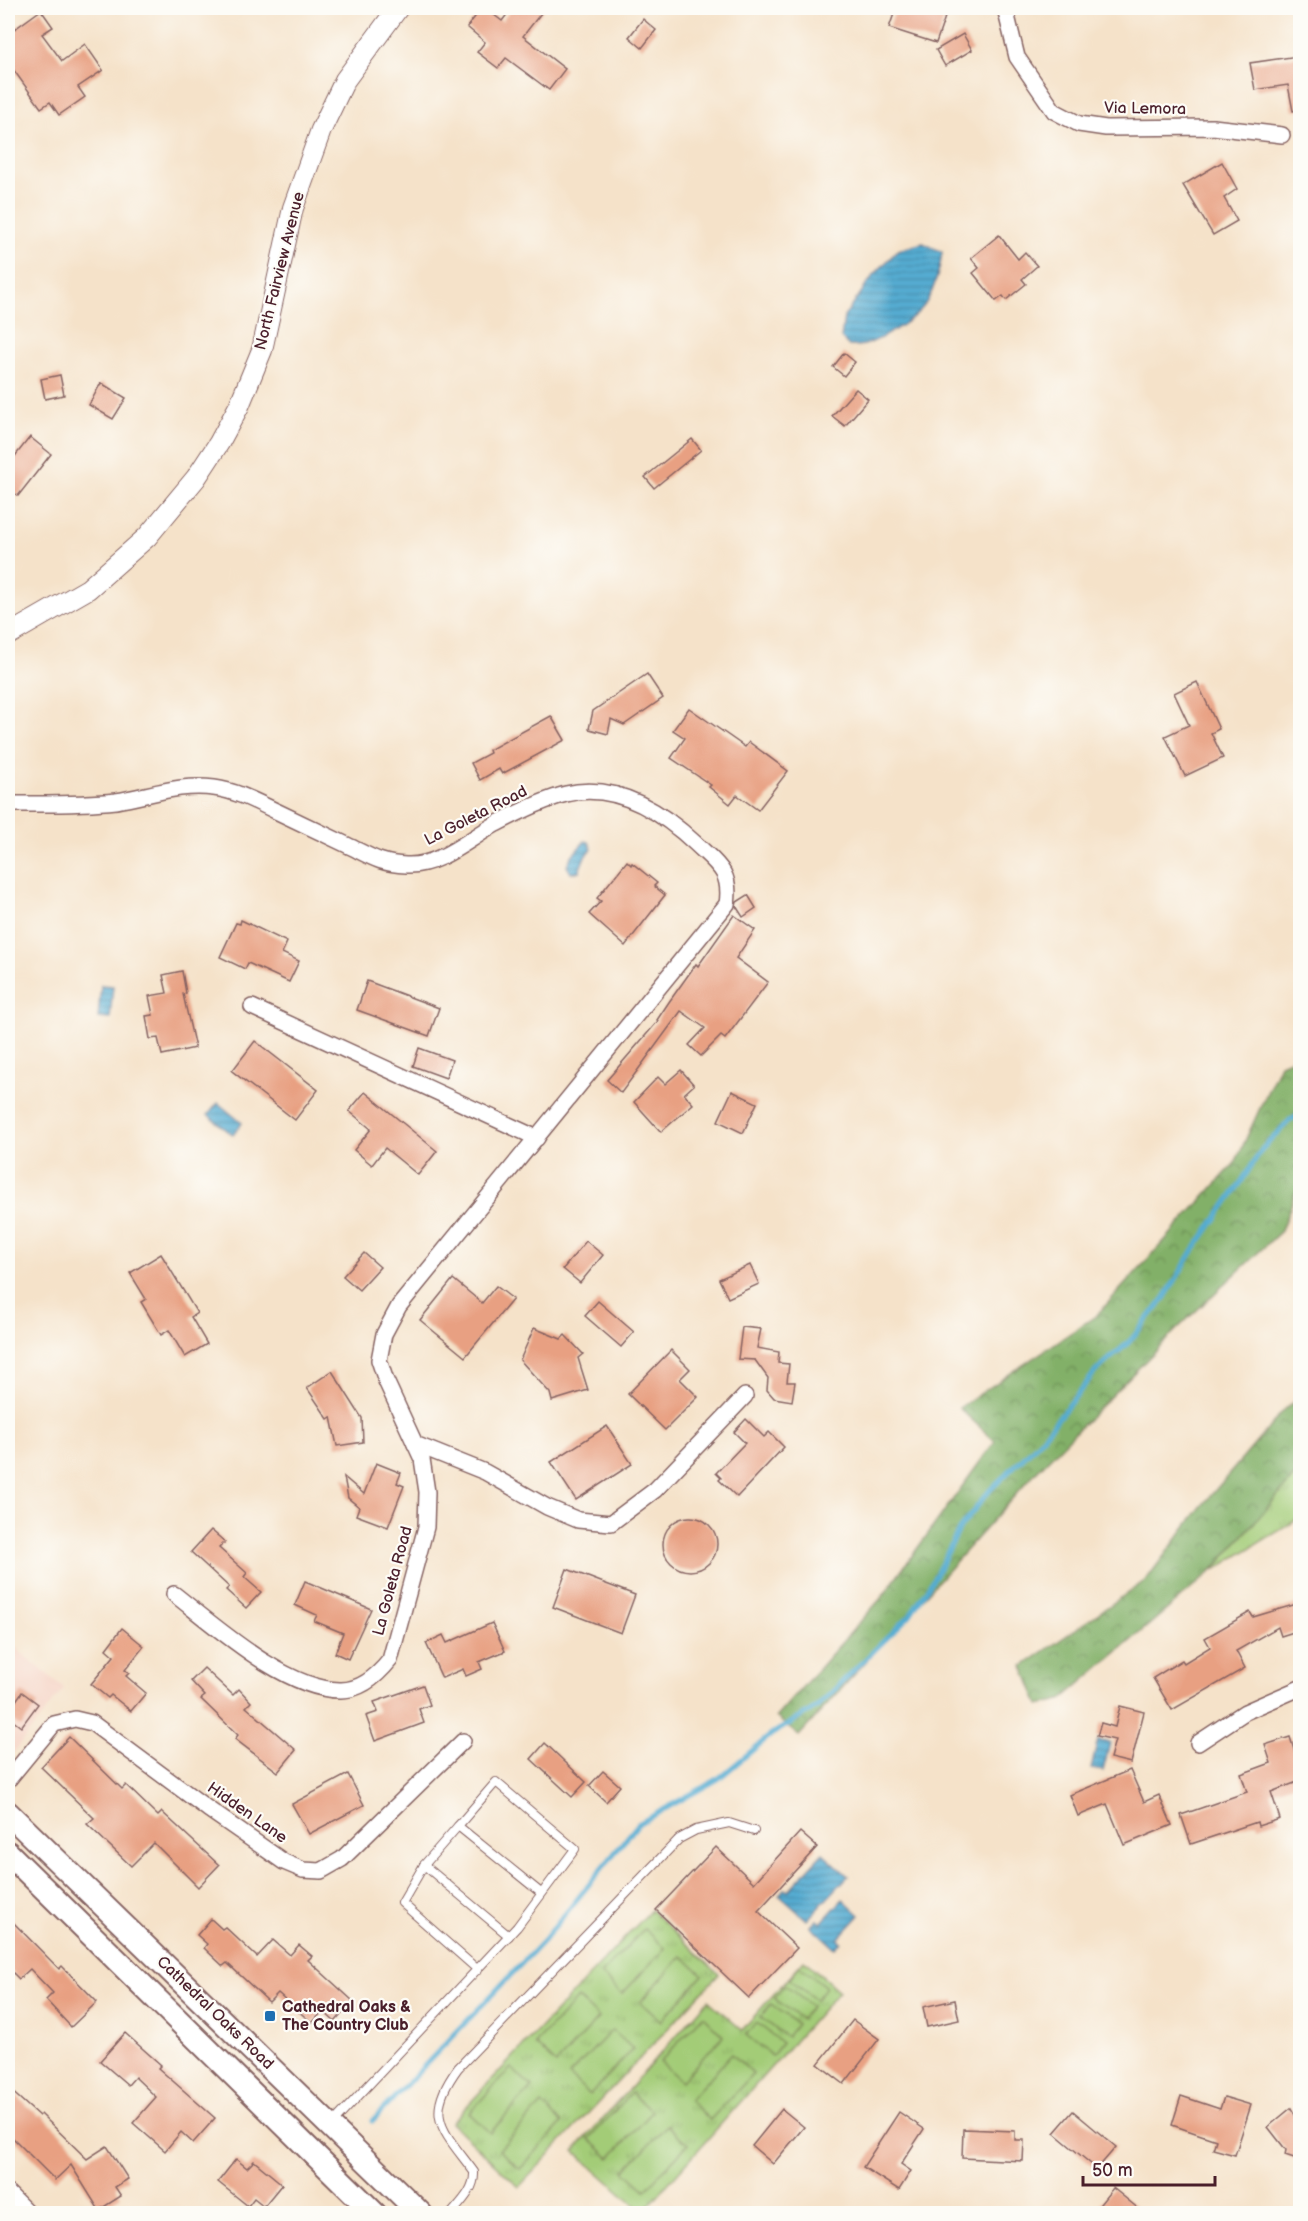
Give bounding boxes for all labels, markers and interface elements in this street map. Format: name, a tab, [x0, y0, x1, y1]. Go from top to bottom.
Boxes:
street label: Via Lemora	[1104, 99, 1186, 119]
street label: North Fairview Avenue	[251, 189, 309, 352]
street label: La Goleta Road	[422, 782, 530, 850]
street label: La Goleta Road	[369, 1524, 417, 1638]
street label: Hidden Lane	[203, 1779, 291, 1848]
street label: Cathedral Oaks Road	[153, 1952, 277, 2074]
place label: Cathedral Oaks & The Country Club	[282, 1998, 411, 2035]
marker: Cathedral Oaks & The Country Club	[263, 2009, 277, 2023]
scale bar	[1083, 2149, 1215, 2187]
text: 50 m	[1092, 2160, 1133, 2181]

